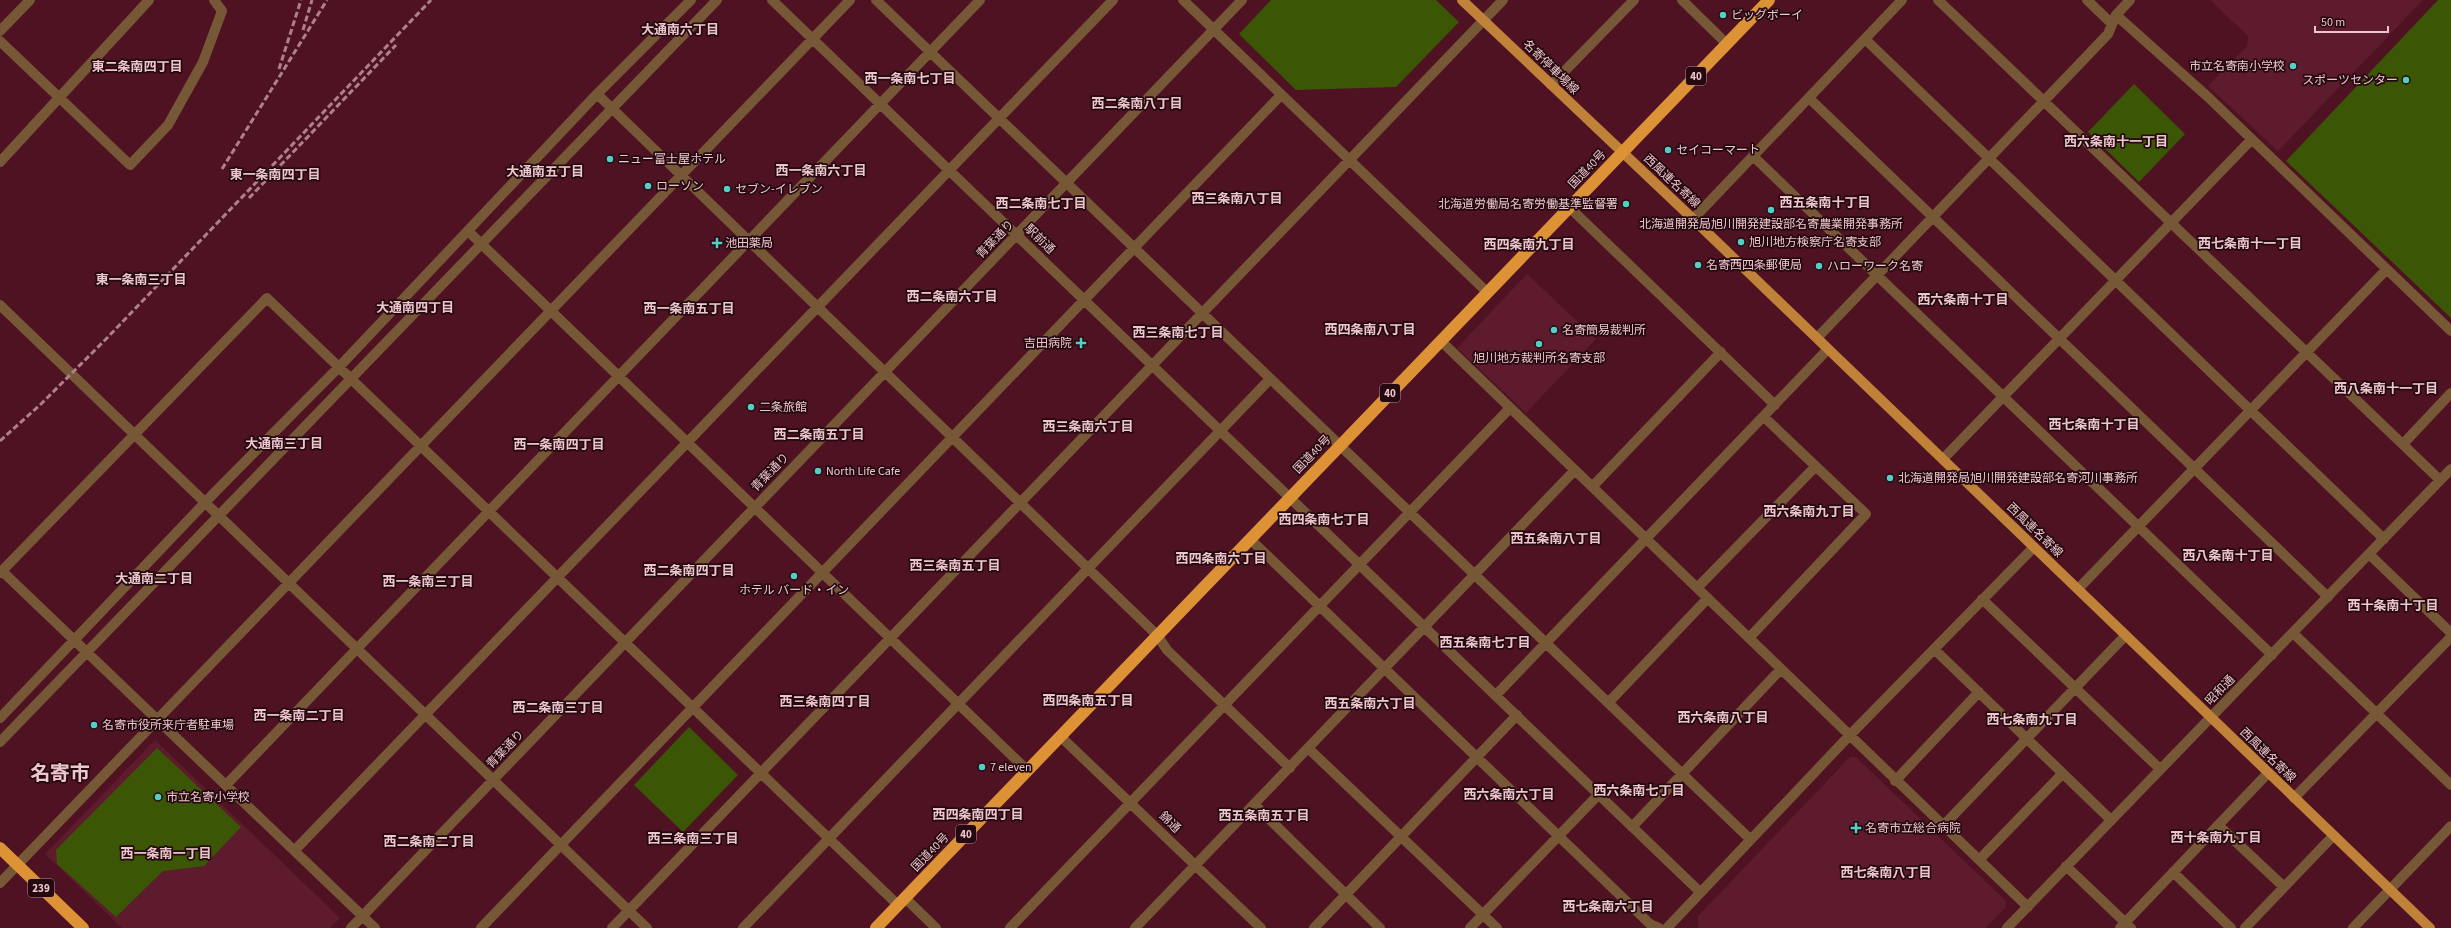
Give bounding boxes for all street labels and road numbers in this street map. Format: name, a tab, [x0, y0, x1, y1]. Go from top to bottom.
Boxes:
street label: 名寄停車場線	[1519, 36, 1582, 98]
road number: 40	[1686, 67, 1706, 85]
street label: 国道40号	[1565, 146, 1610, 192]
street label: 西風連名寄線	[1640, 151, 1704, 212]
street label: 青葉通り	[973, 216, 1018, 263]
street label: 駅前通	[1021, 221, 1059, 258]
road number: 40	[1380, 384, 1400, 402]
street label: 国道40号	[1290, 431, 1335, 477]
street label: 青葉通り	[748, 449, 793, 496]
street label: 西風連名寄線	[2003, 499, 2066, 561]
street label: 昭和通	[2202, 671, 2239, 709]
street label: 西風連名寄線	[2236, 724, 2299, 786]
street label: 青葉通り	[483, 726, 528, 773]
street label: 錦通	[1155, 808, 1184, 837]
road number: 40	[956, 825, 976, 843]
street label: 国道40号	[908, 829, 953, 875]
road number: 239	[28, 879, 54, 897]

